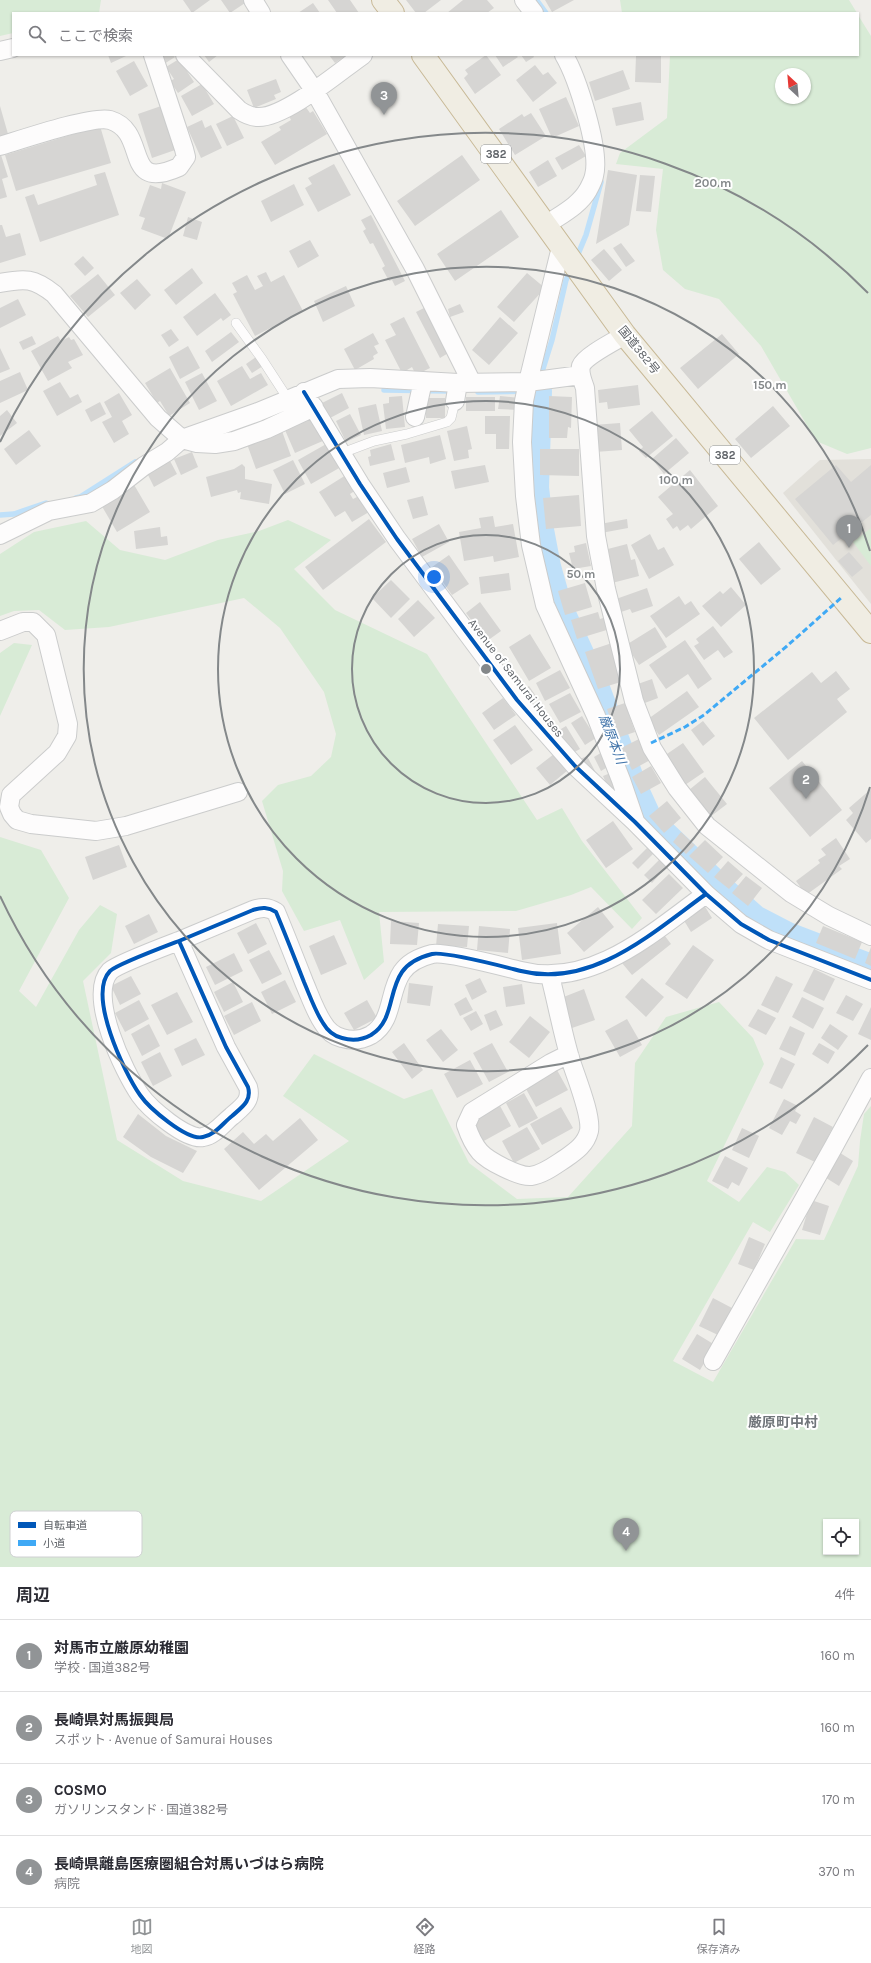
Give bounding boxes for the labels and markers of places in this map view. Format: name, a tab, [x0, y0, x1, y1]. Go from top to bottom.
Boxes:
pin: 3	[371, 82, 397, 115]
pin: 1	[836, 515, 862, 548]
centre of rings	[479, 662, 493, 676]
pin: 2	[793, 766, 819, 799]
pin: 4	[613, 1518, 639, 1551]

